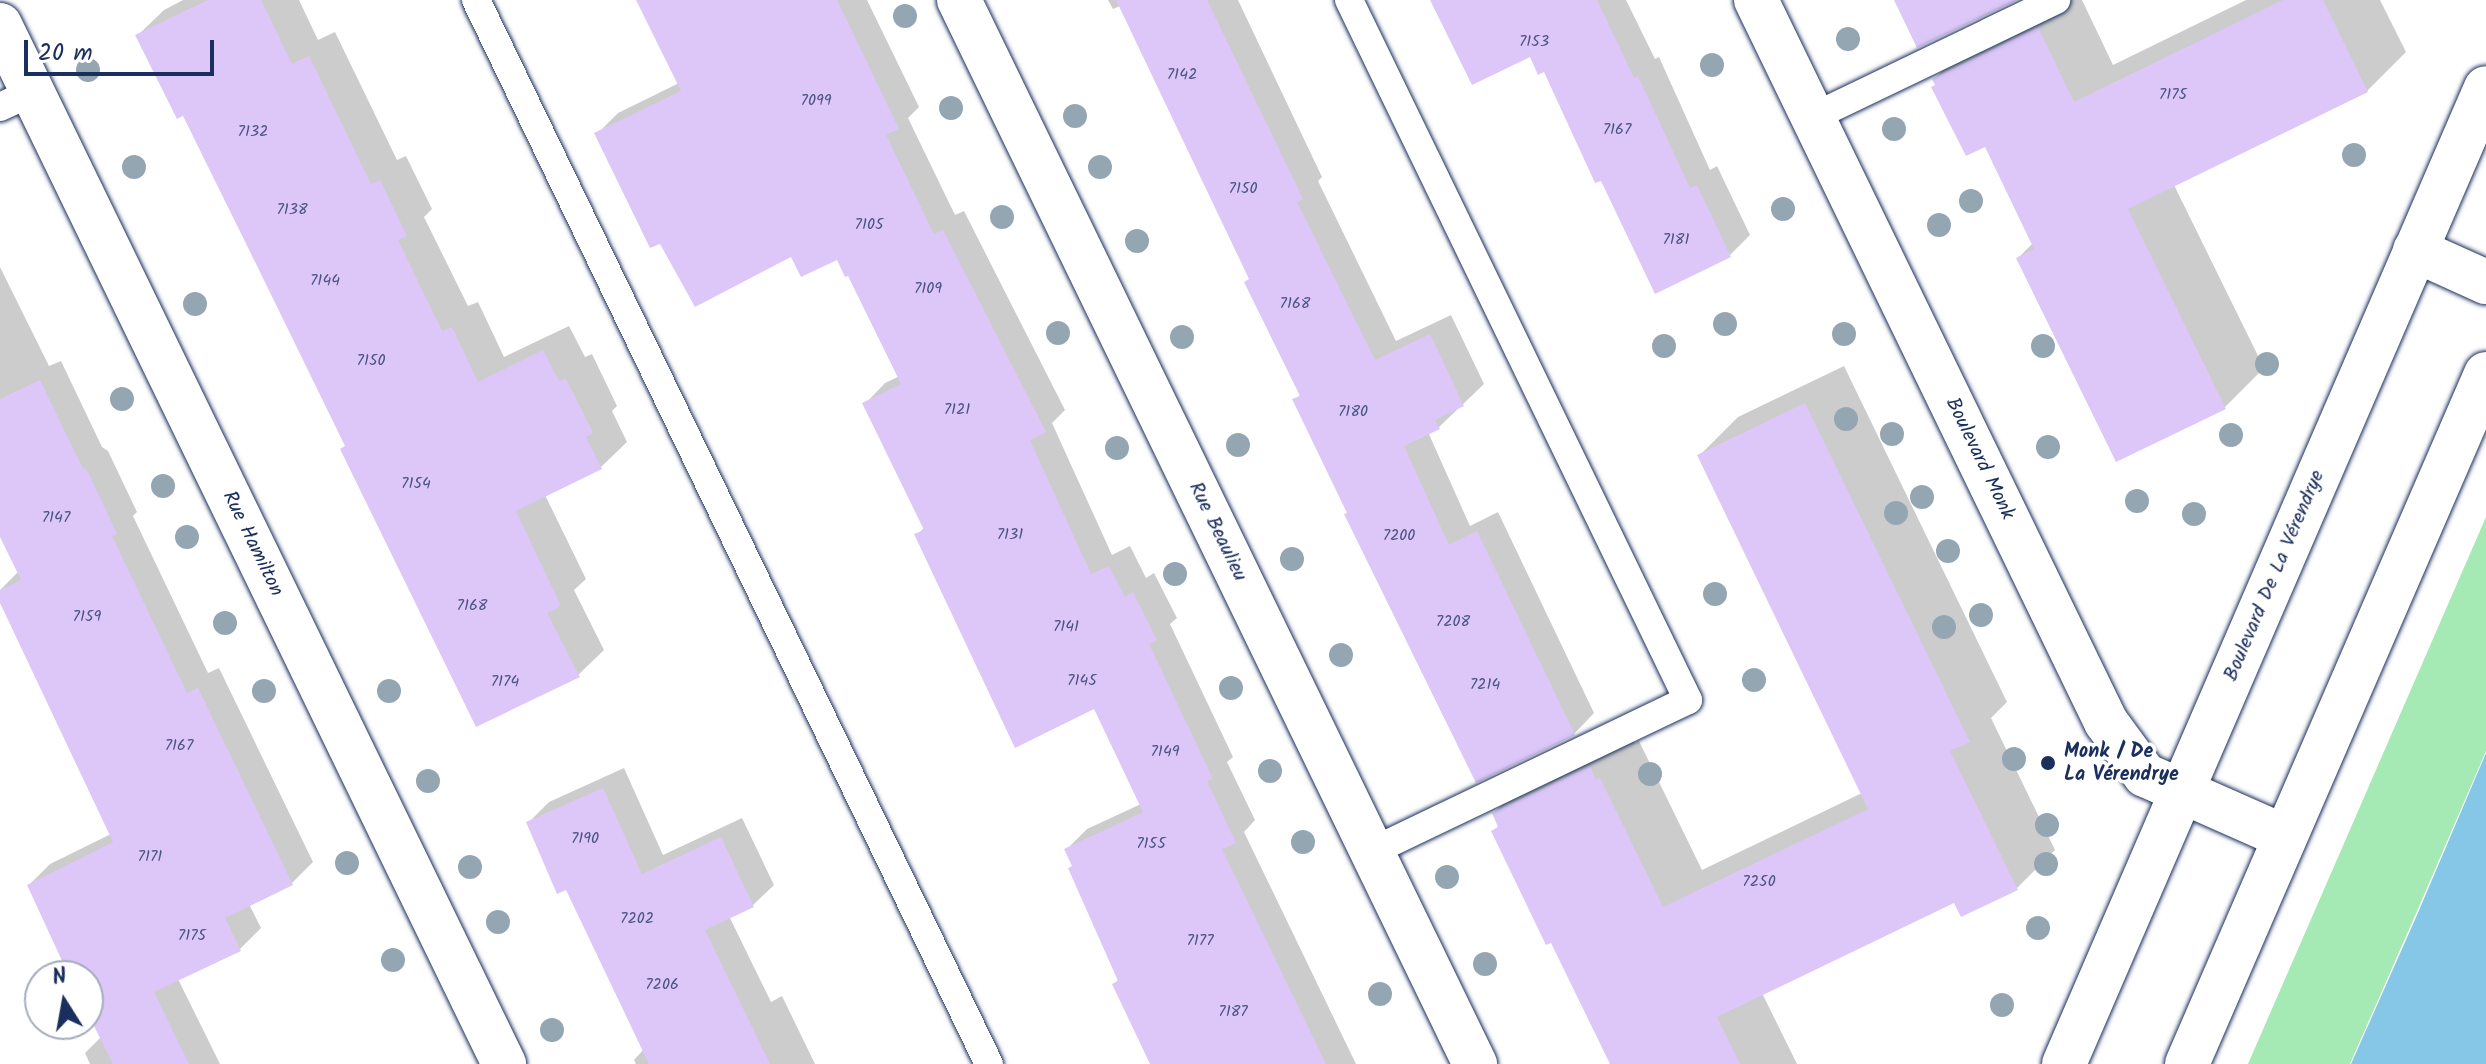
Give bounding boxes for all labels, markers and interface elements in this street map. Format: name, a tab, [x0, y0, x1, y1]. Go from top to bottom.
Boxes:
scale bar	[28, 24, 218, 74]
house number: 7153	[1519, 32, 1549, 52]
text: 20 m	[38, 34, 93, 73]
house number: 7142	[1167, 65, 1197, 85]
house number: 7175	[2159, 85, 2187, 105]
house number: 7099	[801, 91, 831, 111]
house number: 7167	[1603, 120, 1631, 140]
house number: 7132	[238, 122, 268, 142]
house number: 7150	[1229, 179, 1257, 199]
house number: 7138	[276, 200, 308, 220]
house number: 7105	[855, 215, 883, 235]
house number: 7181	[1662, 230, 1690, 250]
house number: 7144	[310, 271, 340, 291]
house number: 7109	[914, 279, 942, 299]
house number: 7168	[1280, 294, 1310, 314]
house number: 7150	[357, 351, 385, 371]
street label: Boulevard Monk	[1939, 394, 2019, 524]
house number: 7121	[944, 400, 970, 420]
house number: 7180	[1338, 402, 1368, 422]
street label: Boulevard De La Vérendrye	[2220, 467, 2330, 685]
house number: 7154	[401, 474, 431, 494]
street label: Rue Beaulieu	[1183, 479, 1251, 585]
street label: Rue Hamilton	[216, 487, 288, 601]
house number: 7147	[42, 508, 70, 528]
house number: 7131	[997, 525, 1023, 545]
house number: 7200	[1383, 526, 1415, 546]
house number: 7168	[457, 596, 487, 616]
house number: 7159	[73, 607, 101, 627]
house number: 7208	[1436, 612, 1470, 632]
house number: 7141	[1053, 617, 1079, 637]
house number: 7145	[1067, 671, 1097, 691]
house number: 7174	[491, 672, 519, 692]
house number: 7214	[1470, 675, 1500, 695]
house number: 7167	[165, 736, 193, 756]
place label: Monk / De La Vérendrye	[2064, 740, 2179, 787]
house number: 7149	[1150, 742, 1180, 762]
marker: Monk / De La Vérendrye	[2039, 754, 2057, 772]
house number: 7190	[571, 829, 599, 849]
house number: 7155	[1136, 834, 1166, 854]
house number: 7171	[138, 847, 162, 867]
house number: 7250	[1742, 872, 1776, 892]
house number: 7202	[620, 909, 654, 929]
house number: 7175	[178, 926, 206, 946]
house number: 7177	[1186, 931, 1214, 951]
text: N	[50, 959, 70, 996]
north arrow	[24, 960, 104, 1040]
house number: 7206	[645, 975, 679, 995]
house number: 7187	[1218, 1002, 1248, 1022]

